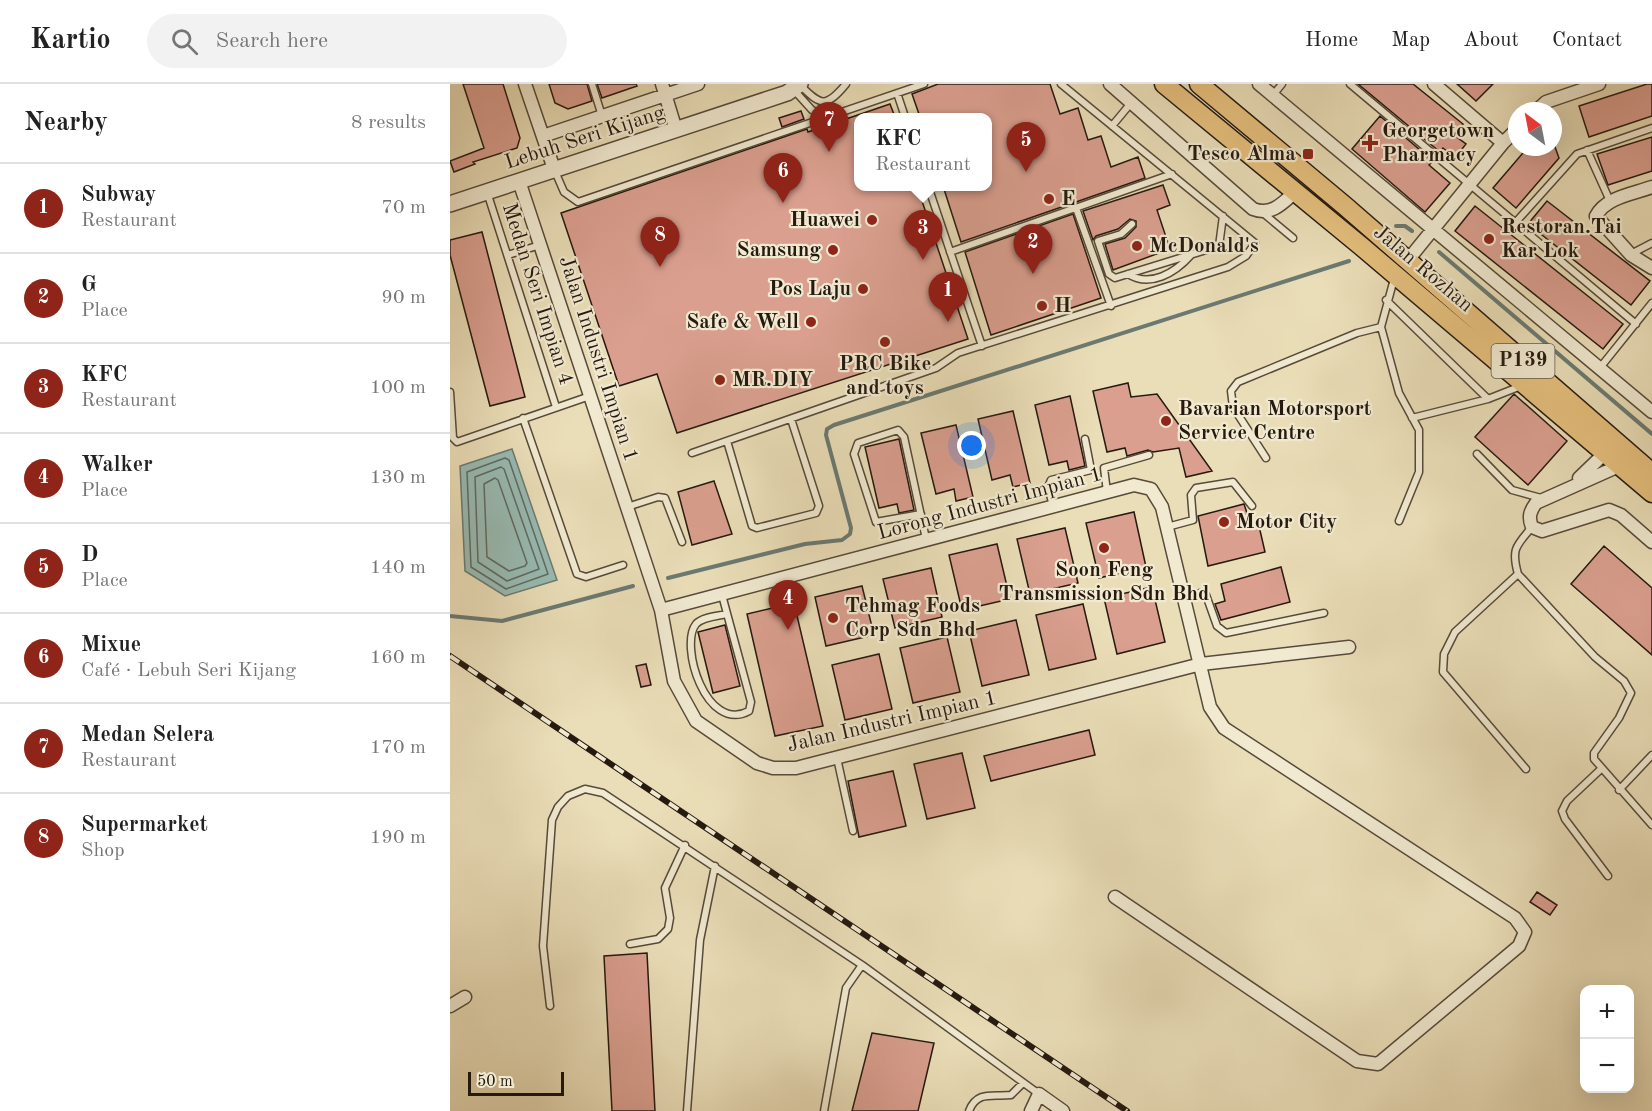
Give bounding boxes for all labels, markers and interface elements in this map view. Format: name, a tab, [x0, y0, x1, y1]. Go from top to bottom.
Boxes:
search box	[147, 14, 567, 68]
icon: search	[168, 25, 201, 58]
text: Kartio	[30, 27, 111, 55]
text: Search here	[216, 30, 328, 52]
text: Home	[1305, 30, 1358, 51]
text: Map	[1391, 30, 1430, 51]
text: About	[1463, 30, 1519, 51]
text: Contact	[1552, 30, 1622, 51]
street label: Lebuh Seri Kijang	[502, 102, 668, 174]
north arrow	[1508, 102, 1562, 156]
pin: 7	[810, 103, 848, 152]
text: Nearby	[24, 110, 108, 136]
text: 8 results	[351, 113, 426, 133]
popup	[854, 113, 992, 191]
place label: Georgetown Pharmacy	[1382, 121, 1494, 166]
pin: 5	[1006, 122, 1046, 172]
text: KFC	[875, 128, 921, 150]
marker: Georgetown Pharmacy	[1363, 136, 1377, 150]
place label: Tesco Alma	[1187, 144, 1296, 165]
marker: Tesco Alma	[1301, 147, 1315, 161]
pin: 6	[764, 154, 802, 203]
text: Restaurant	[875, 155, 971, 175]
text: Subway	[81, 184, 156, 206]
place label: E	[1061, 189, 1076, 210]
marker: E	[1042, 192, 1056, 206]
text: 1	[38, 198, 49, 218]
text: 70 m	[381, 198, 426, 218]
street label: Medan Seri Impian 4	[498, 200, 576, 388]
place label: Huawei	[790, 210, 860, 231]
pin: 3	[904, 210, 942, 260]
text: Restaurant	[81, 211, 177, 231]
marker: Huawei	[865, 213, 879, 227]
place label: Restoran.Tai Kar Lok	[1501, 217, 1622, 262]
pin: 8	[640, 218, 680, 267]
street label: Jalan Rozhan	[1369, 221, 1477, 317]
pin: 2	[1014, 224, 1052, 274]
marker: Restoran.Tai Kar Lok	[1482, 232, 1496, 246]
place label: McDonald's	[1149, 236, 1259, 257]
marker: McDonald's	[1130, 239, 1144, 253]
place label: Samsung	[737, 240, 821, 261]
marker: Samsung	[826, 243, 840, 257]
street label: Jalan Industri Impian 1	[555, 254, 641, 464]
pin: 1	[928, 272, 968, 322]
text: G	[81, 274, 97, 296]
place label: Pos Laju	[769, 279, 851, 300]
marker: Pos Laju	[856, 282, 870, 296]
text: 2	[38, 288, 49, 308]
text: 90 m	[381, 288, 426, 308]
place label: H	[1054, 296, 1071, 317]
marker: H	[1035, 299, 1049, 313]
text: Place	[81, 301, 128, 321]
place label: Safe & Well	[686, 312, 799, 333]
marker: Safe & Well	[804, 315, 818, 329]
marker: PRC Bike and toys	[878, 335, 892, 349]
road number: P139	[1492, 344, 1554, 378]
place label: PRC Bike and toys	[839, 354, 931, 399]
text: KFC	[81, 364, 127, 386]
place label: MR.DIY	[732, 370, 813, 391]
marker: MR.DIY	[713, 373, 727, 387]
text: 3	[38, 378, 49, 398]
text: 100 m	[370, 378, 426, 398]
text: Restaurant	[81, 391, 177, 411]
place label: Bavarian Motorsport Service Centre	[1178, 399, 1372, 444]
marker: Bavarian Motorsport Service Centre	[1159, 414, 1173, 428]
your location	[957, 431, 986, 460]
text: Walker	[81, 454, 153, 476]
street label: Lorong Industri Impian 1	[875, 464, 1105, 544]
text: 4	[38, 468, 49, 488]
text: 130 m	[370, 468, 426, 488]
text: Place	[81, 481, 128, 501]
place label: Motor City	[1236, 512, 1337, 533]
marker: Motor City	[1217, 515, 1231, 529]
marker: Soon Feng Transmission Sdn Bhd	[1097, 541, 1111, 555]
text: D	[81, 544, 98, 566]
text: 5	[38, 558, 49, 578]
text: 140 m	[370, 558, 426, 578]
place label: Soon Feng Transmission Sdn Bhd	[999, 560, 1209, 605]
text: Place	[81, 571, 128, 591]
pin: 4	[768, 580, 808, 630]
place label: Tehmag Foods Corp Sdn Bhd	[845, 596, 980, 641]
marker: Tehmag Foods Corp Sdn Bhd	[826, 611, 840, 625]
text: Mixue	[81, 634, 141, 656]
text: 6	[38, 648, 49, 668]
text: 160 m	[370, 648, 426, 668]
text: Café · Lebuh Seri Kijang	[81, 661, 296, 681]
street label: Jalan Industri Impian 1	[785, 688, 999, 756]
text: Medan Selera	[81, 724, 214, 746]
text: 7	[38, 738, 49, 758]
text: 170 m	[370, 738, 426, 758]
text: Restaurant	[81, 751, 177, 771]
text: Supermarket	[81, 814, 208, 836]
text: 8	[38, 828, 49, 848]
text: 190 m	[370, 828, 426, 848]
text: Shop	[81, 841, 125, 861]
map controls	[1580, 985, 1634, 1093]
button: +	[1580, 985, 1634, 1039]
button: −	[1580, 1039, 1634, 1093]
scale bar	[468, 1069, 564, 1096]
text: 50 m	[477, 1074, 513, 1090]

